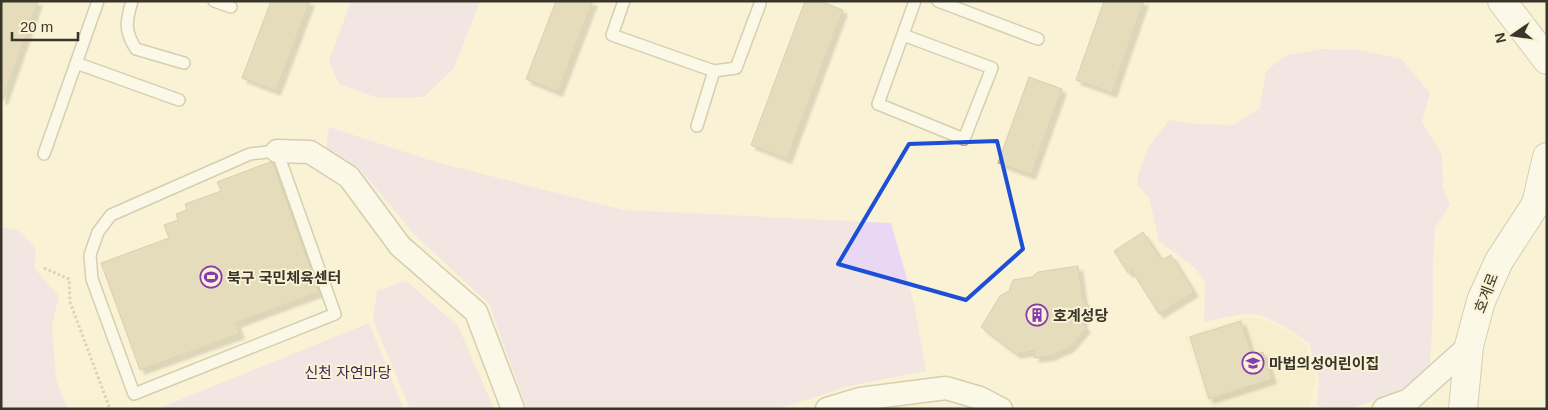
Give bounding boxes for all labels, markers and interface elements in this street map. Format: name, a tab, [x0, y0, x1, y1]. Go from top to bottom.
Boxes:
scale bar	[12, 10, 79, 42]
north arrow	[1488, 10, 1538, 60]
text: 20 m	[20, 18, 53, 35]
text: N	[1491, 31, 1509, 45]
sports icon: 북구 국민체육센터	[199, 265, 223, 289]
place label: 북구 국민체육센터	[227, 269, 342, 286]
street label: 호계로	[1471, 271, 1501, 315]
building icon: 호계성당	[1025, 303, 1049, 327]
place label: 호계성당	[1053, 307, 1108, 324]
school or university icon: 마법의성어린이집	[1241, 351, 1265, 375]
place label: 마법의성어린이집	[1269, 355, 1379, 372]
park label: 신천 자연마당	[305, 364, 392, 381]

